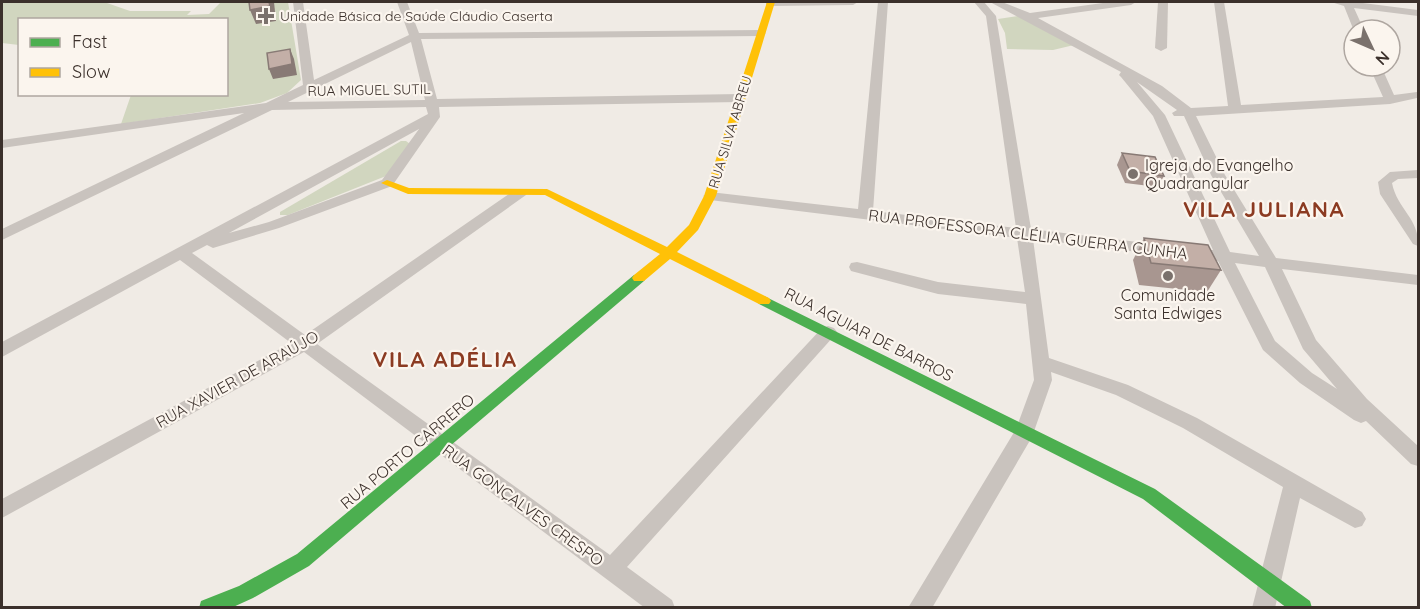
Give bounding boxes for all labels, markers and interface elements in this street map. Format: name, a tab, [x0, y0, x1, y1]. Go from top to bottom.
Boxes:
marker: Unidade Básica de Saúde Cláudio Caserta	[257, 7, 275, 25]
place label: Unidade Básica de Saúde Cláudio Caserta	[280, 7, 553, 25]
legend	[18, 18, 228, 96]
north arrow	[1342, 18, 1402, 78]
text: Fast	[72, 30, 107, 53]
text: N	[1372, 47, 1394, 70]
text: Slow	[72, 60, 110, 83]
street label: RUA SILVA ABREU	[704, 73, 756, 191]
street label: RUA MIGUEL SUTIL	[307, 80, 431, 100]
place label: Igreja do Evangelho Quadrangular	[1145, 155, 1293, 193]
marker: Igreja do Evangelho Quadrangular	[1126, 167, 1140, 181]
district label: VILA JULIANA	[1183, 195, 1345, 223]
street label: RUA PROFESSORA CLÉLIA GUERRA CUNHA	[867, 205, 1189, 263]
marker: Comunidade Santa Edwiges	[1161, 269, 1175, 283]
street label: RUA AGUIAR DE BARROS	[781, 283, 957, 385]
place label: Comunidade Santa Edwiges	[1114, 285, 1222, 323]
street label: RUA XAVIER DE ARAÚJO	[152, 326, 322, 432]
district label: VILA ADÉLIA	[373, 345, 517, 373]
street label: RUA PORTO CARRERO	[336, 389, 478, 513]
street label: RUA GONÇALVES CRESPO	[439, 440, 607, 570]

